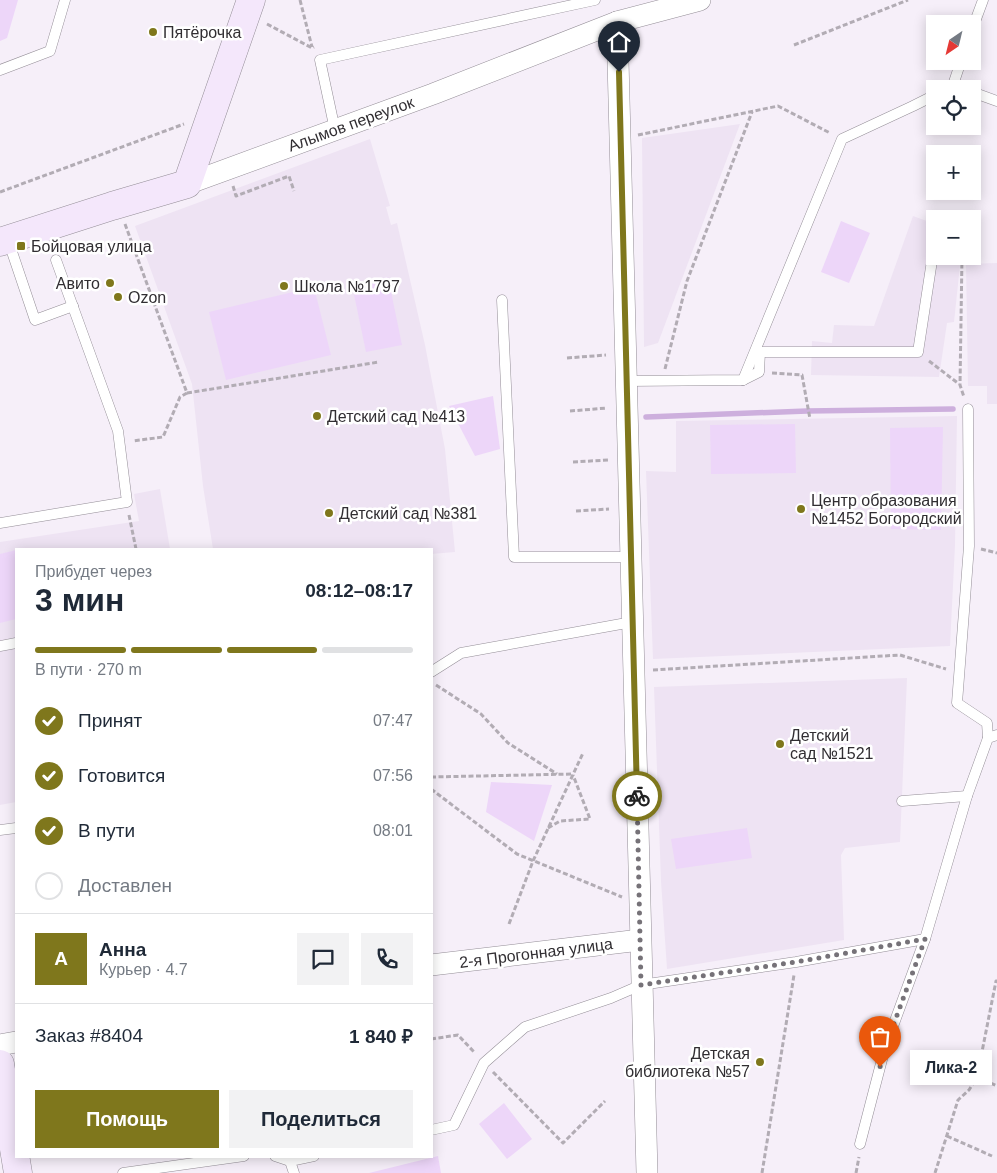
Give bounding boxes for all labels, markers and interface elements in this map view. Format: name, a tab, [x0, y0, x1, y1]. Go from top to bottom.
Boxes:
north arrow	[926, 15, 981, 70]
map controls	[926, 15, 981, 265]
pin	[598, 21, 640, 72]
place label: Пятёрочка	[163, 24, 242, 41]
marker: Пятёрочка	[147, 26, 159, 38]
icon: home	[605, 28, 633, 56]
button: locate	[926, 80, 981, 135]
street label: Алымов переулок	[286, 93, 417, 155]
button: +	[926, 145, 981, 200]
button: −	[926, 210, 981, 265]
place label: Бойцовая улица	[31, 238, 152, 255]
marker: Бойцовая улица	[15, 240, 27, 252]
place label: Авито	[56, 275, 100, 292]
marker: Авито	[104, 277, 116, 289]
place label: Школа №1797	[294, 278, 400, 295]
marker: Школа №1797	[278, 280, 290, 292]
place label: Ozon	[128, 289, 166, 306]
marker: Ozon	[112, 291, 124, 303]
place label: Детский сад №413	[327, 408, 465, 425]
marker: Детский сад №413	[311, 410, 323, 422]
place label: Центр образования №1452 Богородский	[811, 492, 962, 527]
marker: Центр образования №1452 Богородский	[795, 503, 807, 515]
place label: Детский сад №381	[339, 505, 477, 522]
marker: Детский сад №381	[323, 507, 335, 519]
text: Прибудет через	[35, 563, 152, 580]
text: 08:12–08:17	[305, 580, 413, 601]
text: 3 мин	[35, 582, 124, 618]
text: В пути · 270 m	[35, 661, 142, 678]
icon: check	[35, 707, 63, 735]
text: Принят	[78, 710, 142, 731]
text: 07:47	[373, 712, 413, 729]
place label: Детский сад №1521	[790, 727, 874, 762]
marker: Детский сад №1521	[774, 738, 786, 750]
icon: check	[35, 762, 63, 790]
text: Готовится	[78, 765, 165, 786]
text: 07:56	[373, 767, 413, 784]
courier	[612, 771, 662, 821]
icon: bike	[623, 782, 651, 810]
icon: check	[35, 817, 63, 845]
text: В пути	[78, 820, 135, 841]
text: 08:01	[373, 822, 413, 839]
text: Доставлен	[78, 875, 172, 896]
button: chat	[297, 933, 349, 985]
button: phone	[361, 933, 413, 985]
street label: 2-я Прогонная улица	[458, 935, 614, 971]
text: Анна	[99, 939, 146, 960]
text: А	[54, 948, 68, 969]
text: Курьер · 4.7	[99, 961, 188, 978]
pin	[859, 1016, 901, 1067]
icon: bag	[866, 1023, 894, 1051]
text: Заказ #8404	[35, 1025, 143, 1046]
text: 1 840 ₽	[349, 1026, 413, 1047]
place label: Детская библиотека №57	[625, 1045, 750, 1080]
callout: Лика-2	[910, 1050, 992, 1084]
marker: Детская библиотека №57	[754, 1056, 766, 1068]
text: Лика-2	[925, 1059, 977, 1076]
button: Помощь	[35, 1090, 219, 1148]
button: Поделиться	[229, 1090, 413, 1148]

